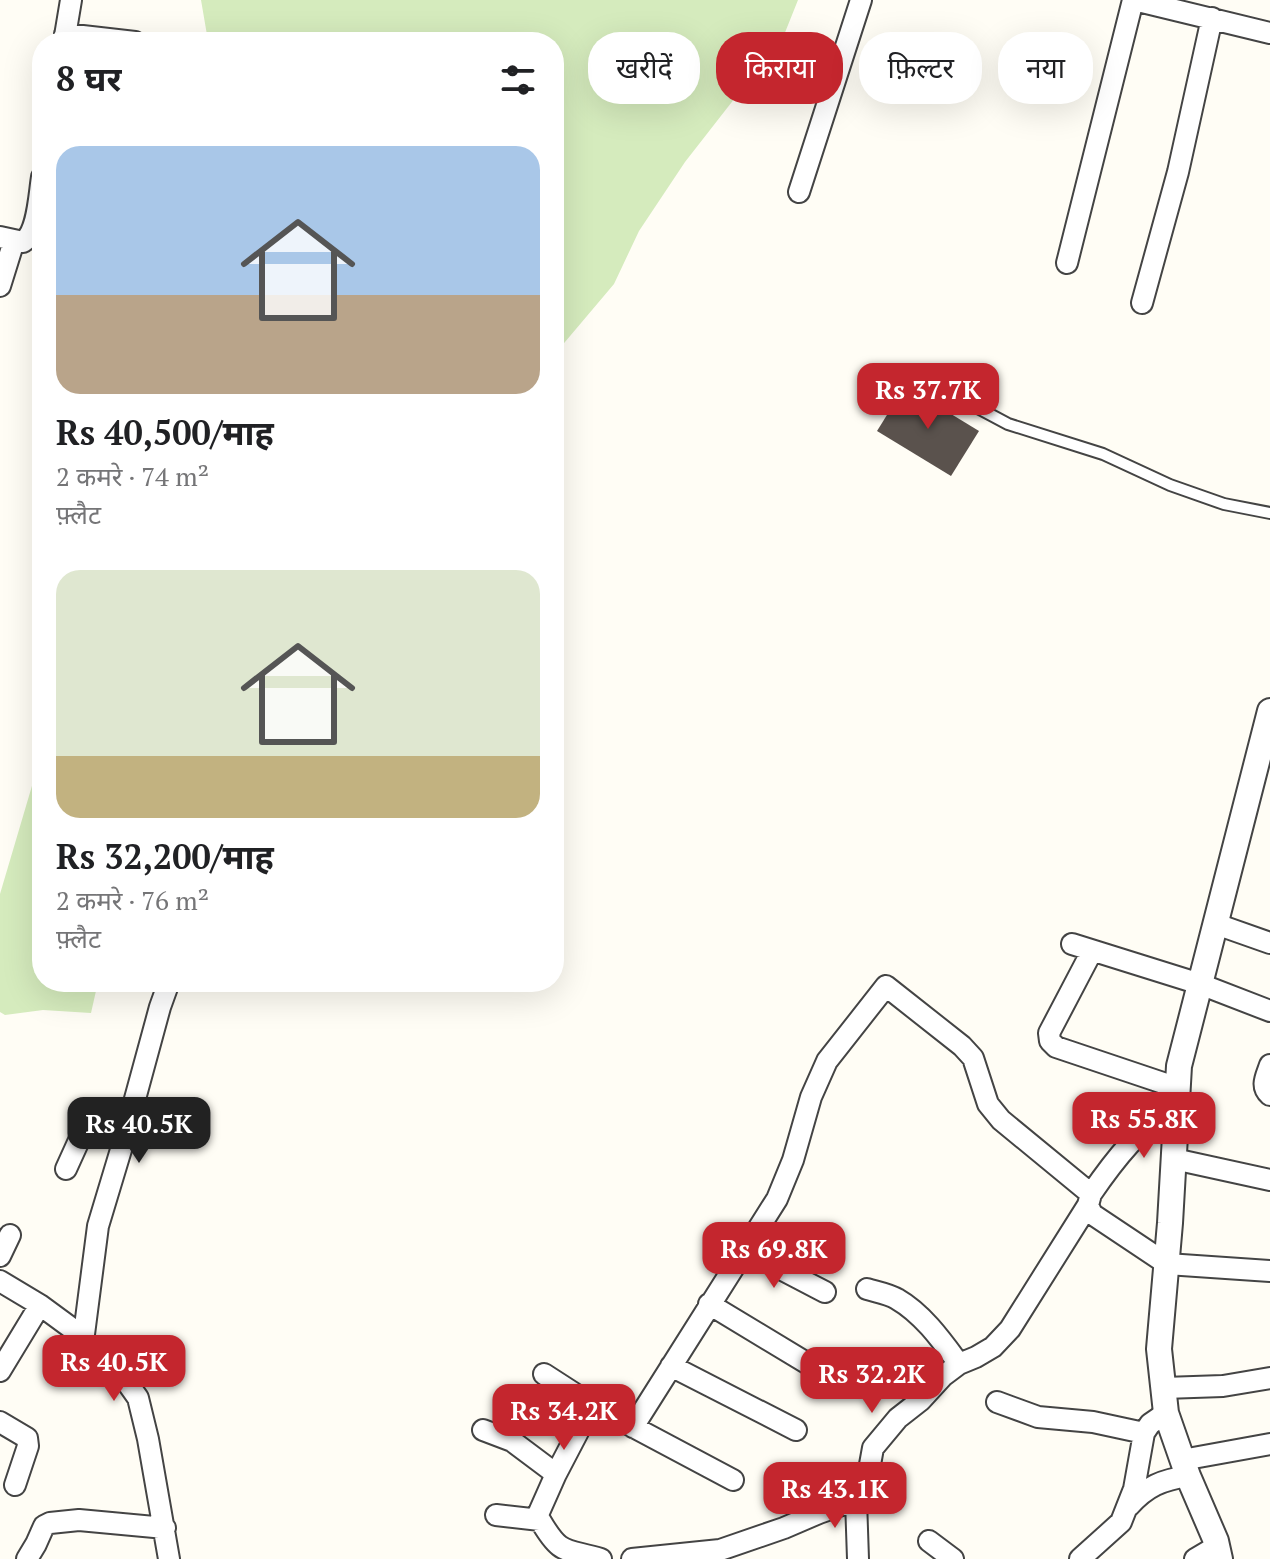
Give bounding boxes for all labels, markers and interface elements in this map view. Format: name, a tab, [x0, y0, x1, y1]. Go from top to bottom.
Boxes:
chip: खरीदें	[588, 32, 700, 104]
chip: किराया	[716, 32, 843, 104]
chip: फ़िल्टर	[859, 32, 982, 104]
chip: नया	[998, 32, 1093, 104]
text: 8 घर	[56, 56, 121, 101]
icon: filters	[496, 58, 540, 102]
icon: home	[226, 198, 370, 342]
pin: Rs 37.7K	[845, 363, 1011, 431]
text: Rs 37.7K	[875, 372, 981, 406]
text: Rs 40,500/माह	[56, 410, 274, 455]
text: 2 कमरे · 74 m²	[56, 459, 209, 493]
text: फ़्लैट	[56, 497, 101, 531]
icon: home	[226, 622, 370, 766]
text: Rs 32,200/माह	[56, 834, 274, 879]
text: 2 कमरे · 76 m²	[56, 883, 209, 917]
text: फ़्लैट	[56, 921, 101, 955]
pin: Rs 55.8K	[1061, 1092, 1227, 1160]
pin: Rs 40.5K	[56, 1097, 222, 1165]
text: Rs 55.8K	[1090, 1101, 1198, 1135]
text: Rs 40.5K	[85, 1106, 193, 1140]
pin: Rs 69.8K	[691, 1222, 857, 1290]
text: Rs 69.8K	[720, 1231, 828, 1265]
pin: Rs 40.5K	[31, 1335, 197, 1403]
text: Rs 40.5K	[60, 1344, 168, 1378]
pin: Rs 32.2K	[789, 1347, 955, 1415]
text: Rs 32.2K	[818, 1356, 926, 1390]
pin: Rs 34.2K	[481, 1384, 647, 1452]
text: Rs 34.2K	[510, 1393, 618, 1427]
pin: Rs 43.1K	[752, 1462, 918, 1530]
text: Rs 43.1K	[781, 1471, 889, 1505]

